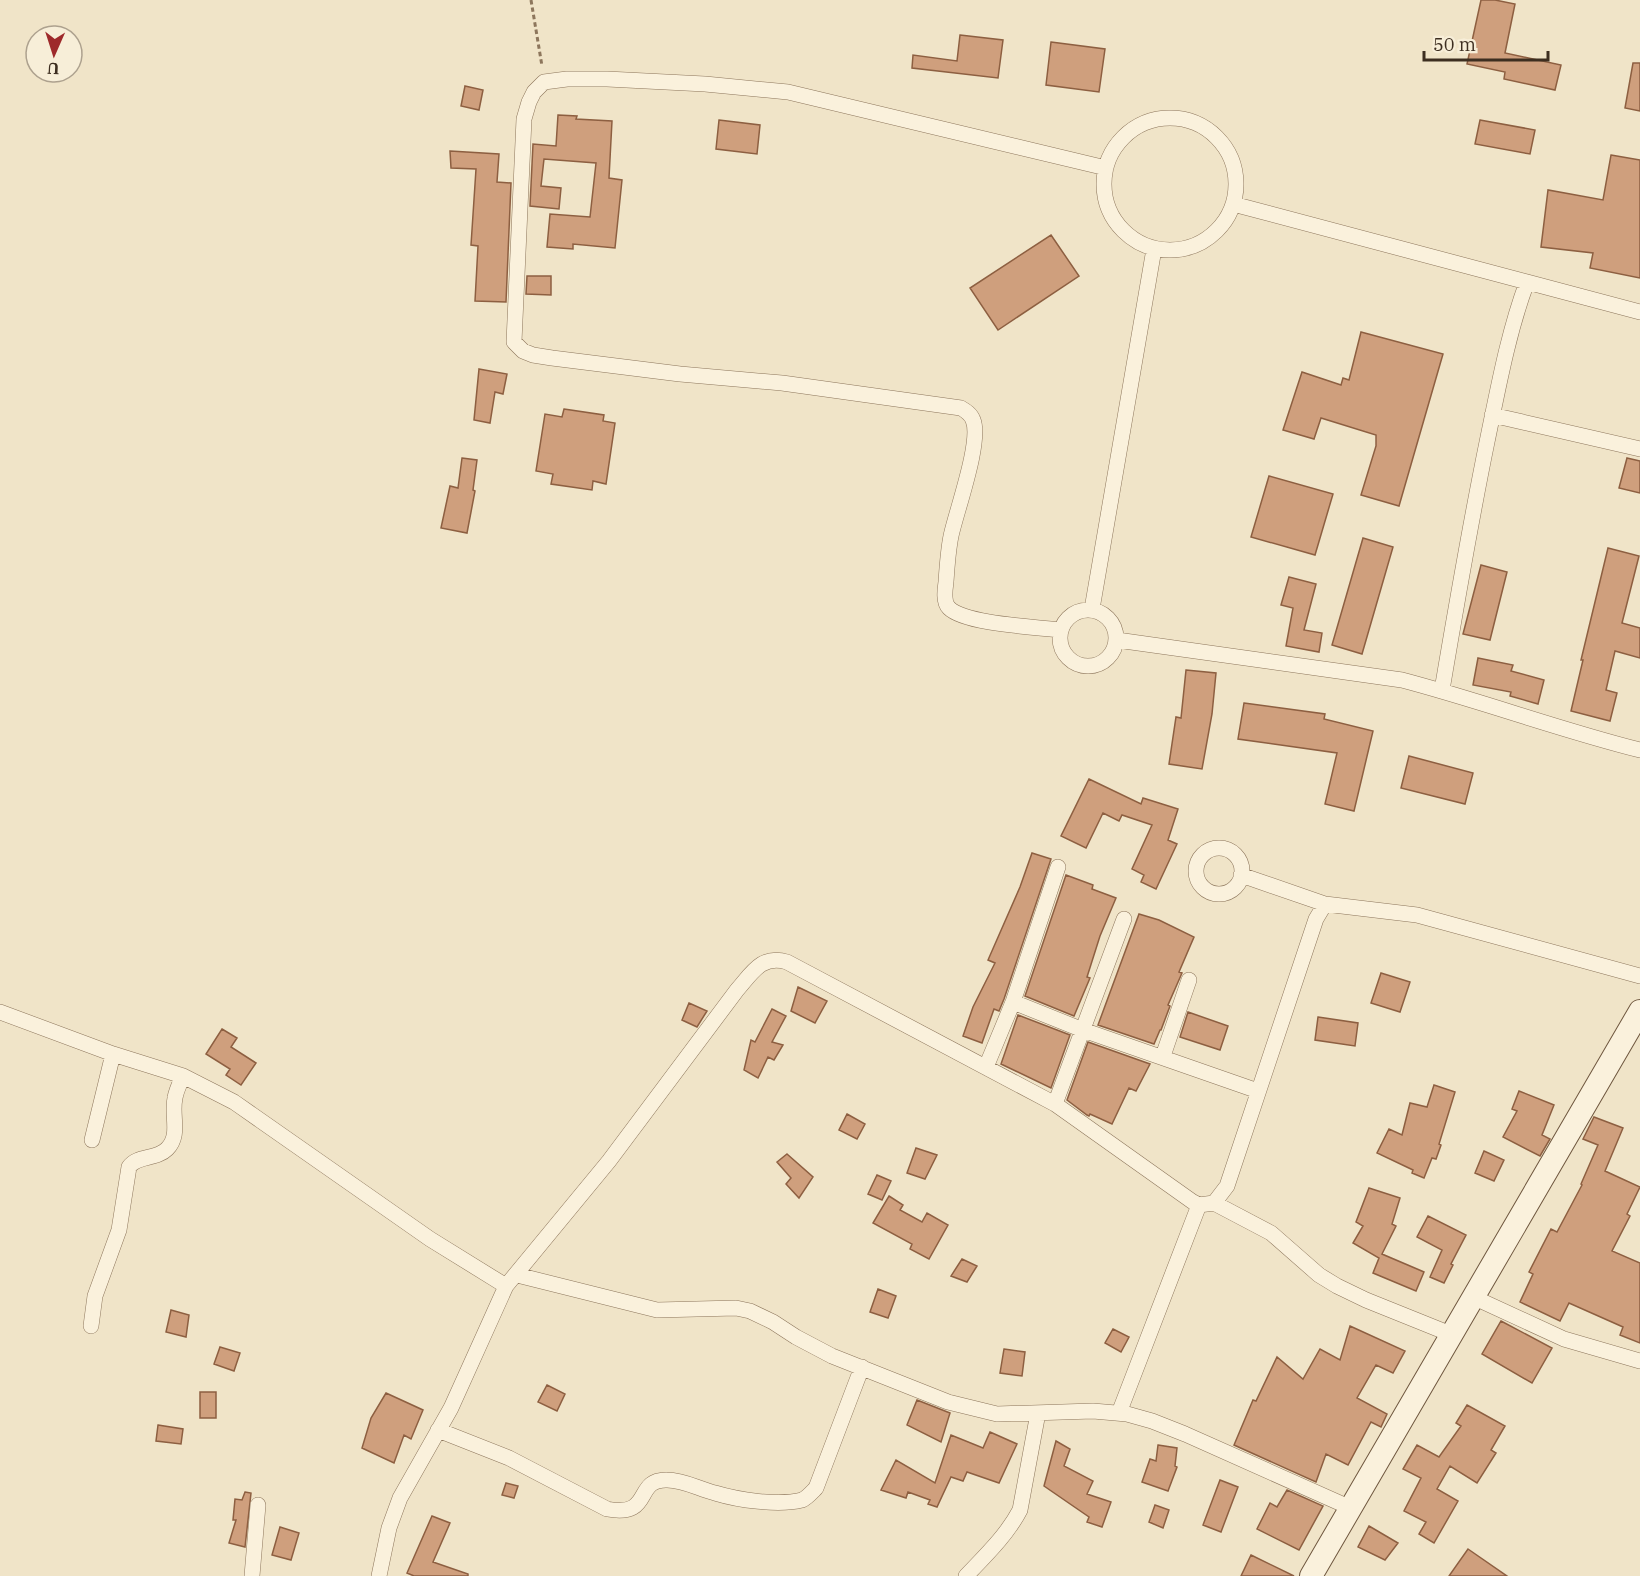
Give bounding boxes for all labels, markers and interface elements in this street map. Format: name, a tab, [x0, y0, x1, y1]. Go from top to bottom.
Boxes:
north arrow	[24, 24, 84, 84]
scale bar	[1424, 24, 1548, 62]
text: 50 m	[1433, 33, 1476, 56]
text: U	[47, 59, 60, 79]

